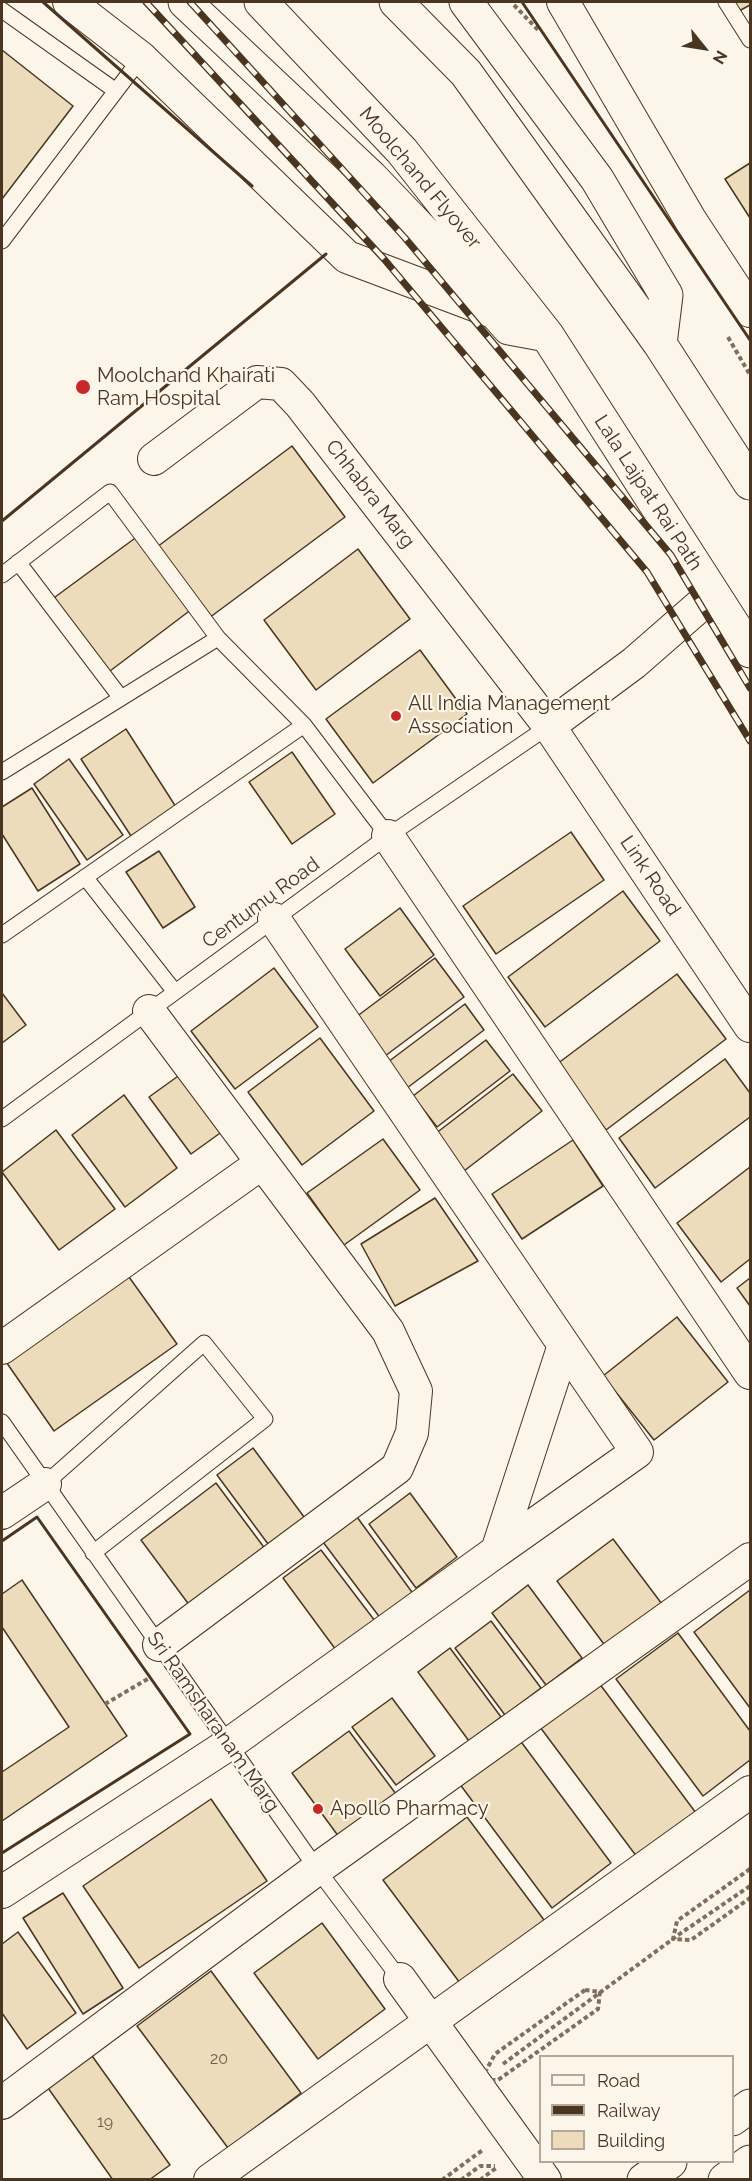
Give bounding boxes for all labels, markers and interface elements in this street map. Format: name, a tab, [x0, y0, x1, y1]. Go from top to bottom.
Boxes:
north arrow	[674, 18, 734, 78]
text: N	[709, 47, 731, 67]
street label: Moolchand Flyover	[354, 102, 486, 254]
place label: Moolchand Khairati Ram Hospital	[97, 364, 275, 411]
marker: Moolchand Khairati Ram Hospital	[74, 378, 92, 396]
street label: Lala Lajpat Rai Path	[589, 411, 707, 575]
street label: Chhabra Marg	[320, 435, 420, 553]
place label: All India Management Association	[408, 692, 610, 739]
marker: All India Management Association	[389, 709, 403, 723]
street label: Link Road	[615, 831, 685, 921]
street label: Centumu Road	[198, 852, 324, 954]
street label: Sri Ramsharanam Marg	[142, 1627, 284, 1817]
place label: Apollo Pharmacy	[330, 1797, 489, 1821]
marker: Apollo Pharmacy	[311, 1802, 325, 1816]
house number: 20	[210, 2049, 228, 2069]
legend	[539, 2055, 734, 2163]
text: Road	[597, 2070, 640, 2091]
text: Railway	[597, 2100, 661, 2121]
house number: 19	[97, 2112, 113, 2132]
text: Building	[597, 2130, 665, 2151]

